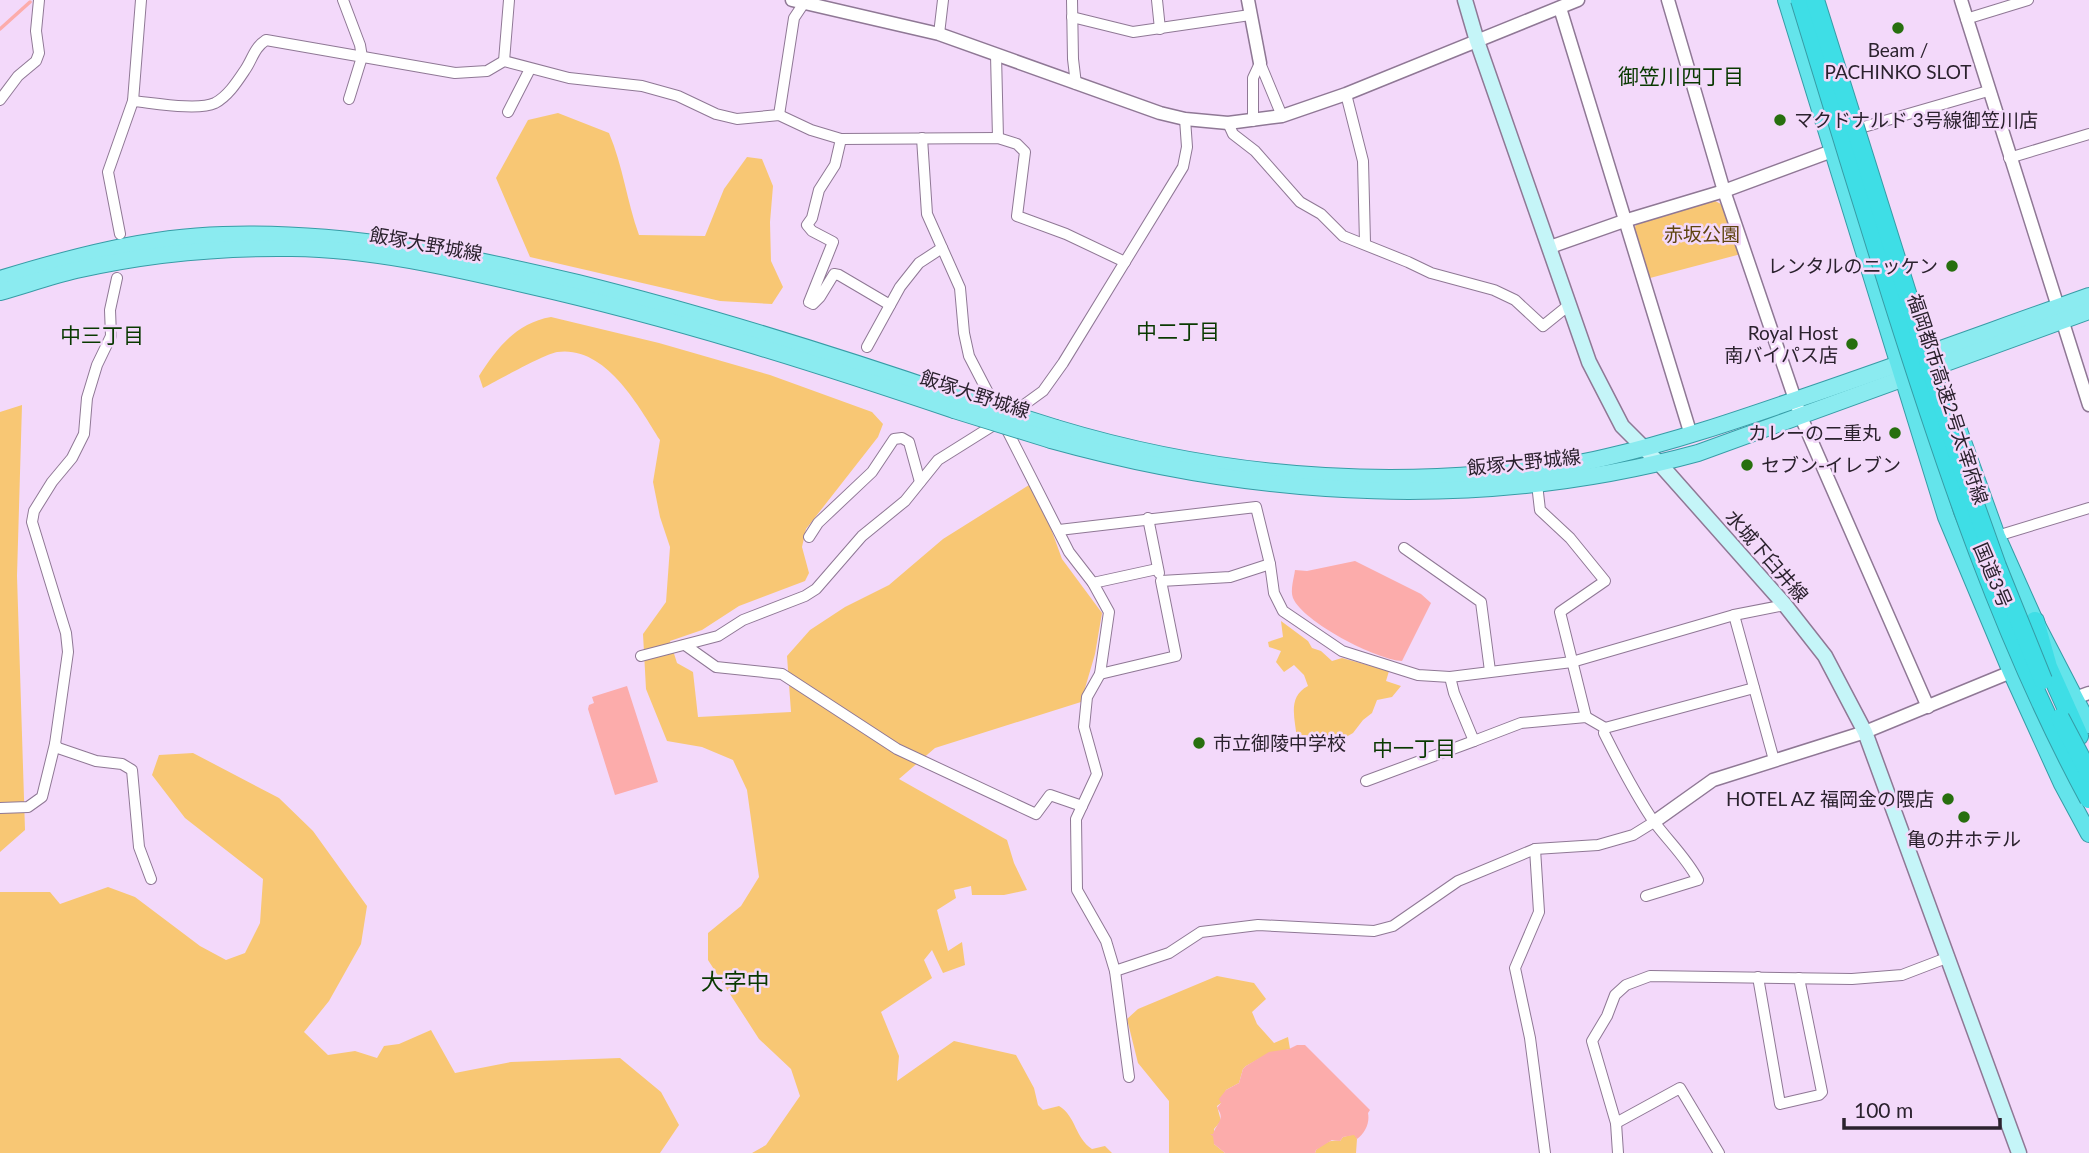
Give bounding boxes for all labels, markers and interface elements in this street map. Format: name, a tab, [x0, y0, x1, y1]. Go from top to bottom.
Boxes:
marker: Beam / PACHINKO SLOT	[1890, 20, 1906, 36]
place label: Beam / PACHINKO SLOT	[1824, 38, 1972, 83]
district label: 御笠川四丁目	[1618, 63, 1744, 88]
place label: マクドナルド 3号線御笠川店	[1794, 108, 2038, 131]
marker: マクドナルド 3号線御笠川店	[1772, 112, 1788, 128]
street label: 飯塚大野城線	[368, 222, 484, 265]
park label: 赤坂公園	[1664, 222, 1740, 245]
place label: レンタルのニッケン	[1768, 254, 1938, 277]
marker: レンタルのニッケン	[1944, 258, 1960, 274]
street label: 福岡都市高速2号太宰府線	[1904, 291, 1993, 507]
district label: 中二丁目	[1136, 318, 1220, 343]
place label: Royal Host 南バイパス店	[1724, 321, 1838, 366]
district label: 中三丁目	[60, 322, 144, 347]
marker: Royal Host 南バイパス店	[1844, 336, 1860, 352]
street label: 飯塚大野城線	[917, 365, 1033, 422]
place label: カレーの二重丸	[1748, 421, 1881, 444]
marker: カレーの二重丸	[1887, 425, 1903, 441]
street label: 飯塚大野城線	[1466, 444, 1582, 479]
place label: セブン-イレブン	[1761, 453, 1901, 476]
marker: セブン-イレブン	[1739, 457, 1755, 473]
street label: 水城下臼井線	[1721, 505, 1813, 606]
street label: 国道3号	[1970, 539, 2017, 611]
place label: 市立御陵中学校	[1213, 731, 1346, 754]
marker: 市立御陵中学校	[1191, 735, 1207, 751]
district label: 中一丁目	[1372, 735, 1456, 760]
place label: HOTEL AZ 福岡金の隈店	[1726, 787, 1934, 810]
marker: HOTEL AZ 福岡金の隈店	[1940, 791, 1956, 807]
marker: 亀の井ホテル	[1956, 809, 1972, 825]
place label: 亀の井ホテル	[1907, 827, 2021, 850]
district label: 大字中	[701, 967, 770, 995]
scale bar	[1844, 1086, 2000, 1130]
text: 100 m	[1854, 1097, 1913, 1122]

